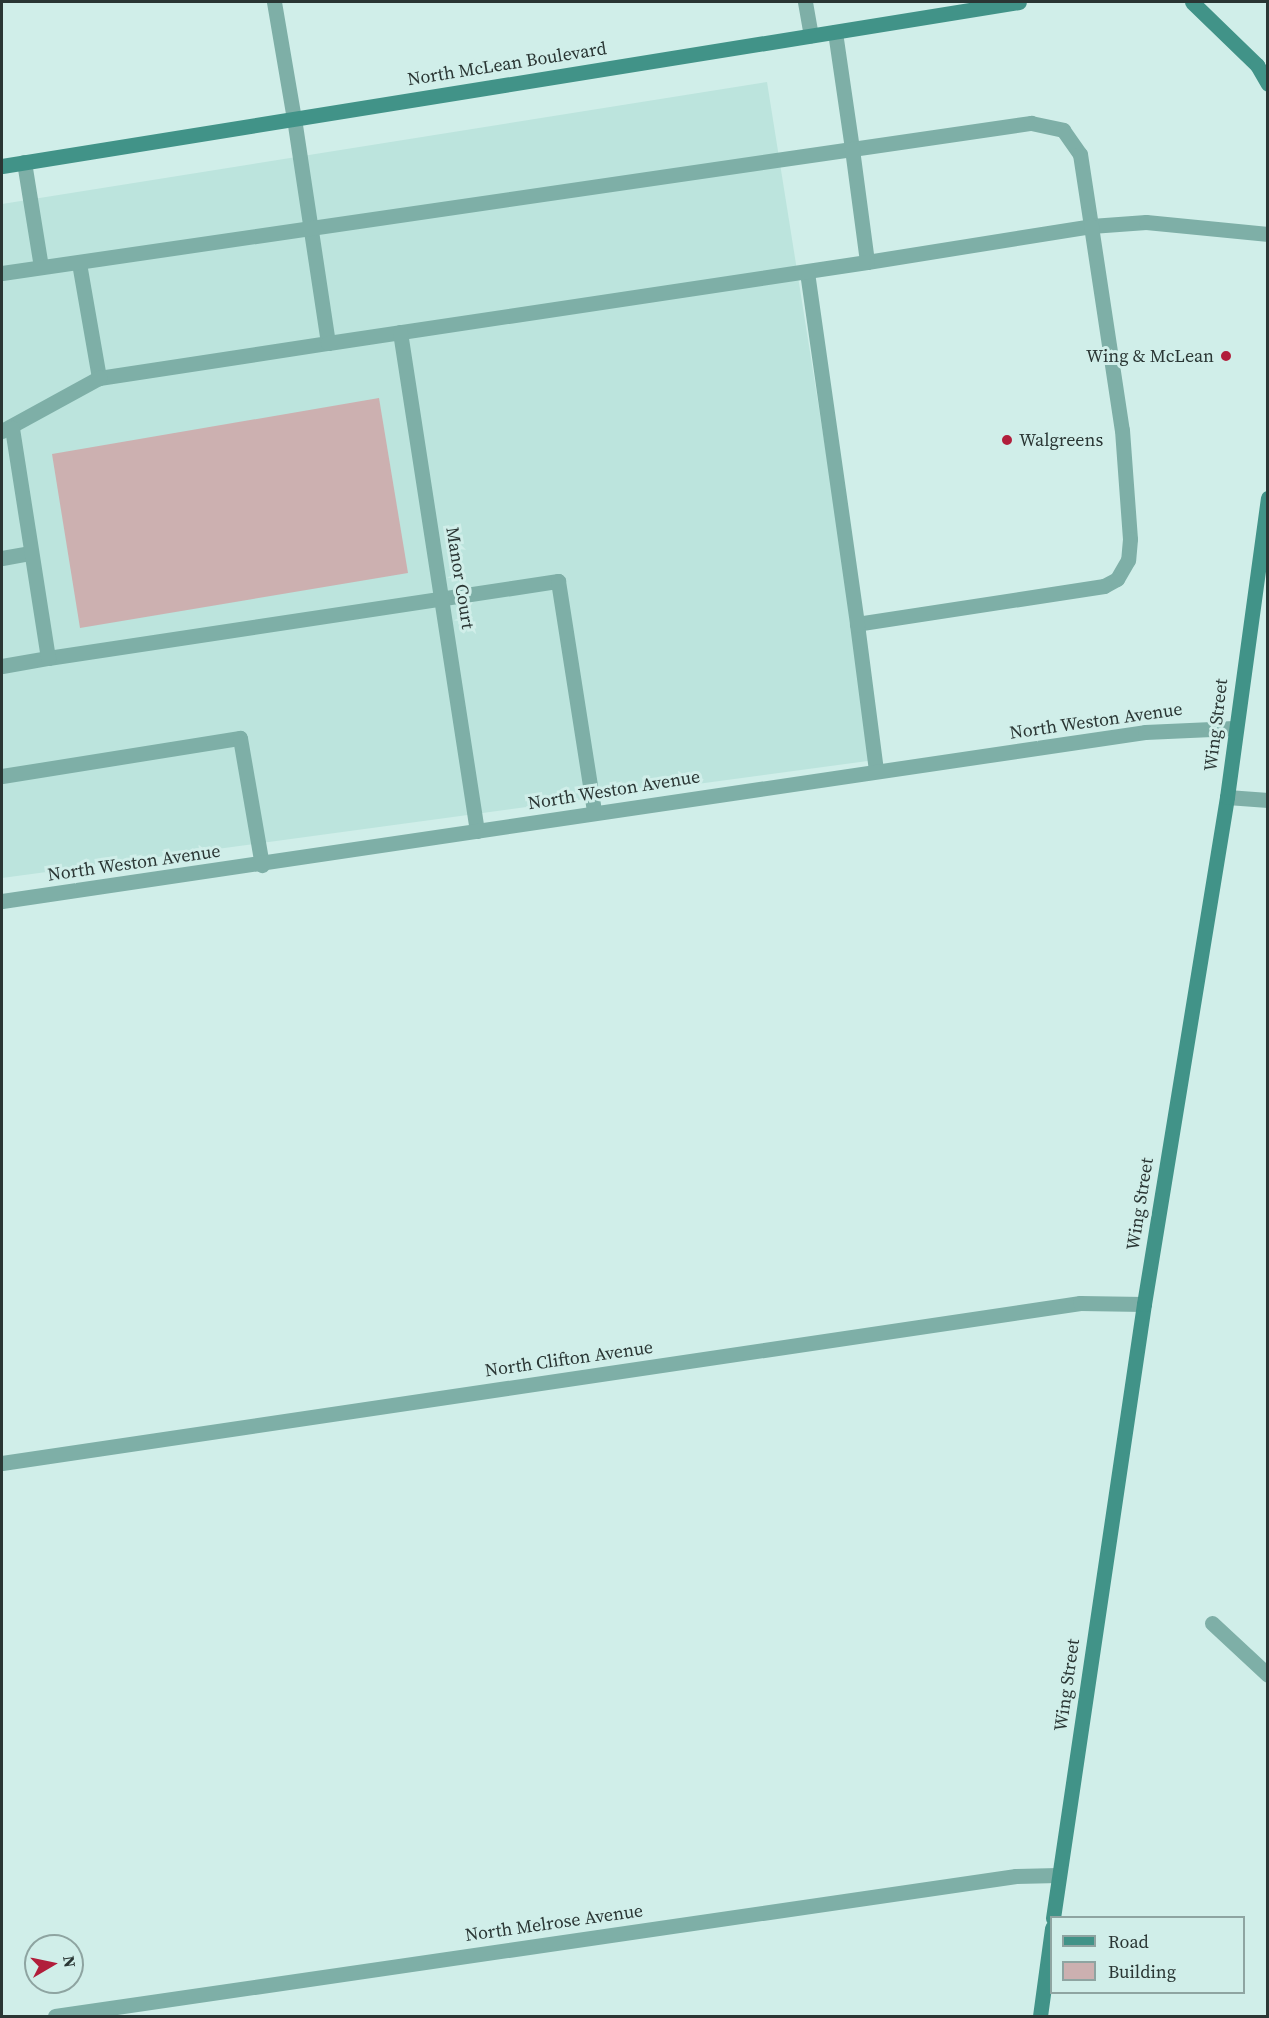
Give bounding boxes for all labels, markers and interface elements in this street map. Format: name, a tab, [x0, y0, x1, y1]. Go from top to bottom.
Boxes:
street label: North McLean Boulevard	[406, 38, 608, 90]
place label: Wing & McLean	[1086, 345, 1214, 367]
marker: Wing & McLean	[1219, 349, 1233, 363]
place label: Walgreens	[1019, 429, 1103, 451]
marker: Walgreens	[1000, 433, 1014, 447]
street label: Manor Court	[441, 525, 479, 631]
street label: Wing Street	[1200, 677, 1232, 773]
street label: North Weston Avenue	[1008, 698, 1184, 744]
street label: North Weston Avenue	[526, 766, 702, 814]
street label: North Weston Avenue	[46, 840, 222, 886]
street label: Wing Street	[1122, 1156, 1158, 1252]
street label: North Clifton Avenue	[484, 1337, 654, 1381]
street label: Wing Street	[1050, 1637, 1084, 1733]
street label: North Melrose Avenue	[464, 1900, 644, 1946]
legend	[1050, 1916, 1245, 1994]
text: Road	[1108, 1929, 1149, 1954]
north arrow	[24, 1934, 84, 1994]
text: N	[58, 1954, 82, 1969]
text: Building	[1108, 1959, 1176, 1984]

